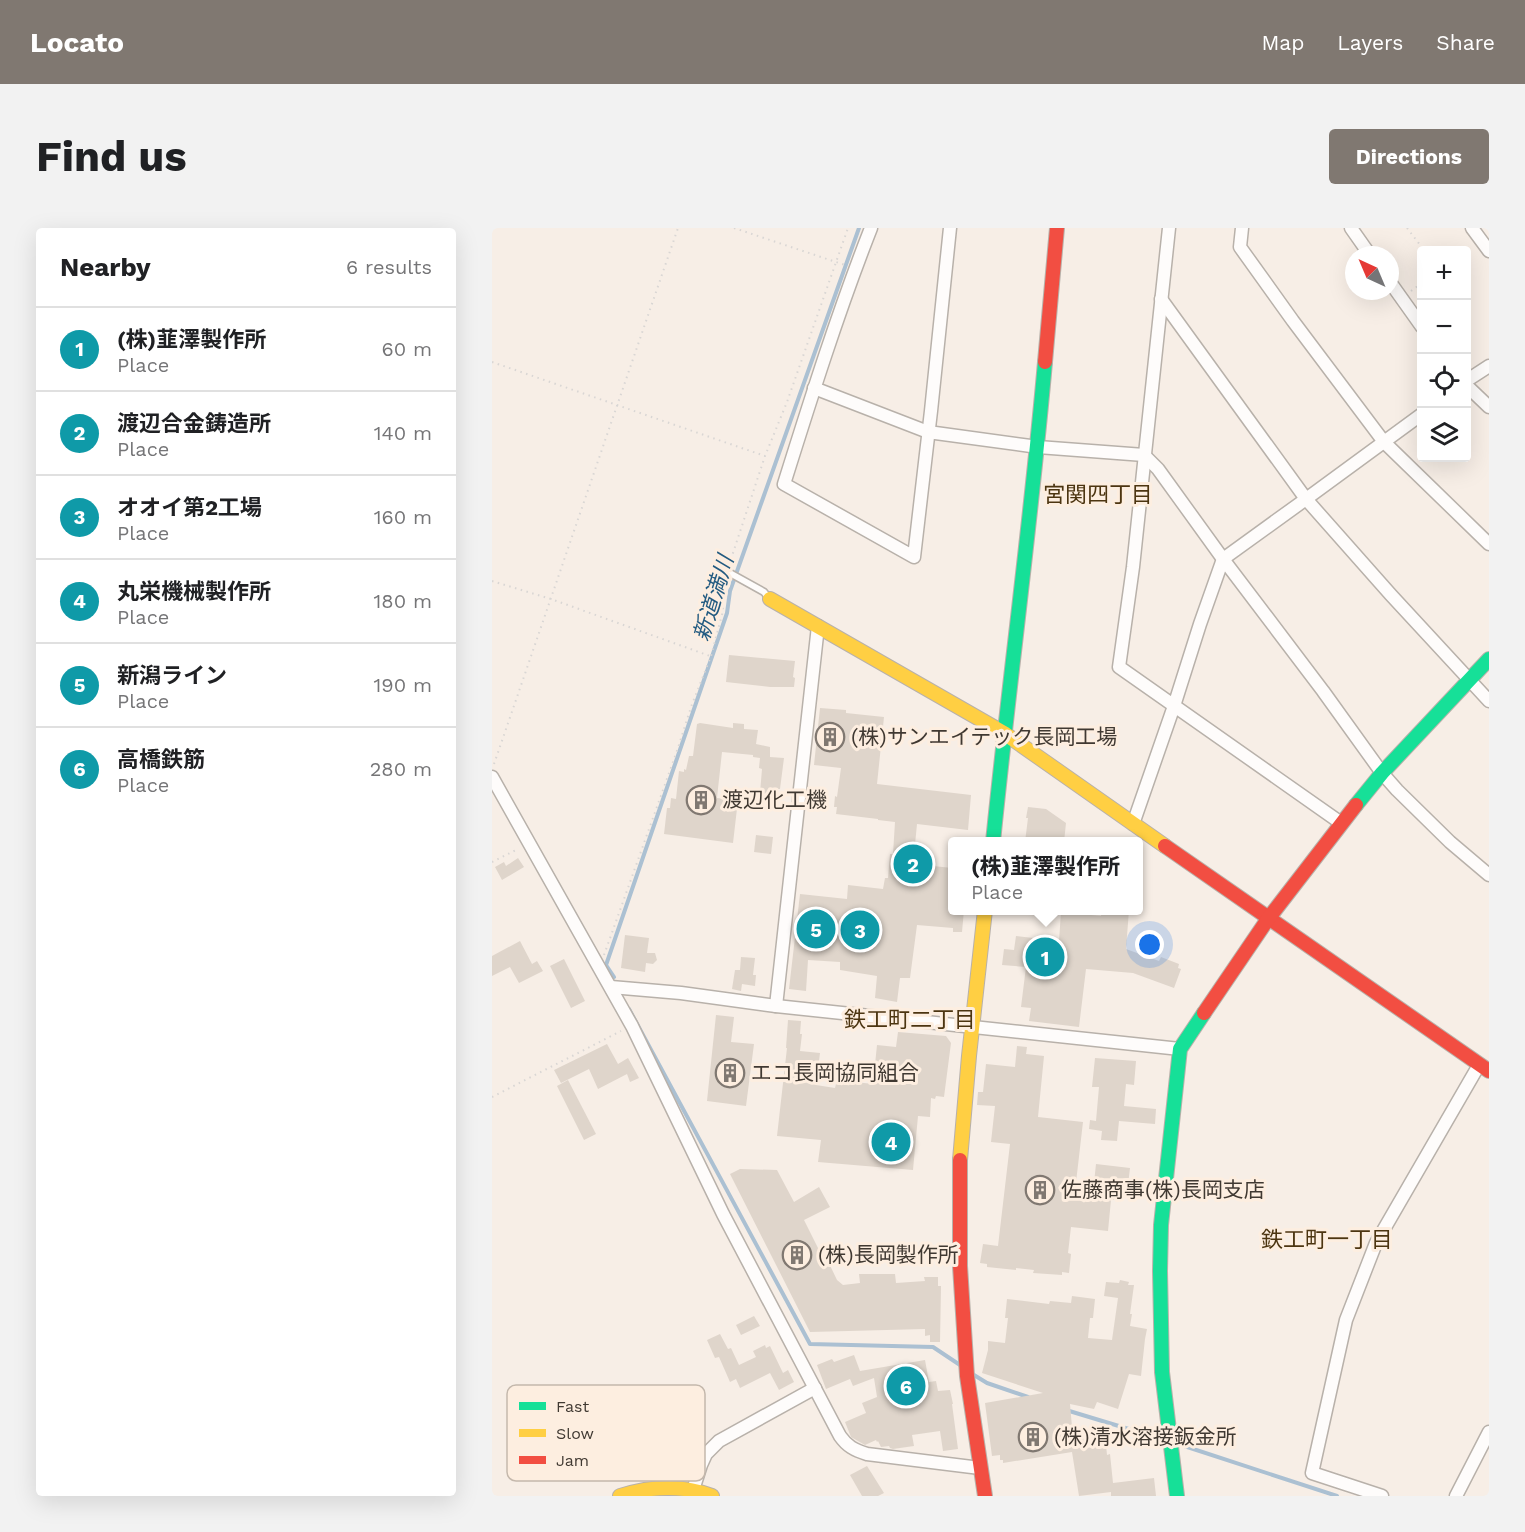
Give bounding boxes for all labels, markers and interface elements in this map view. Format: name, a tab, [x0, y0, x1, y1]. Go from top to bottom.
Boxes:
text: Locato	[30, 26, 124, 59]
text: Map	[1261, 30, 1304, 55]
text: Layers	[1337, 30, 1403, 55]
text: Share	[1436, 30, 1495, 55]
button: Directions	[1329, 129, 1489, 184]
text: Find us	[36, 132, 187, 181]
north arrow	[1345, 246, 1399, 300]
map controls	[1417, 246, 1471, 462]
button: +	[1417, 246, 1471, 300]
text: Nearby	[60, 252, 151, 282]
text: 6 results	[346, 255, 432, 279]
button: −	[1417, 300, 1471, 354]
text: (株)韮澤製作所	[117, 327, 266, 352]
text: 1	[75, 337, 84, 361]
text: 60 m	[382, 337, 432, 361]
text: Place	[117, 353, 169, 377]
button: locate	[1417, 354, 1471, 408]
button: layers	[1417, 408, 1471, 462]
text: 渡辺合金鋳造所	[117, 411, 271, 436]
text: 2	[74, 421, 85, 445]
text: 140 m	[374, 421, 432, 445]
text: Place	[117, 437, 169, 461]
district label: 宮関四丁目	[1043, 482, 1153, 507]
text: オオイ第2工場	[117, 495, 262, 520]
text: 3	[74, 505, 85, 529]
text: 160 m	[374, 505, 432, 529]
text: Place	[117, 521, 169, 545]
water label: 新道満川	[689, 551, 739, 644]
text: 丸栄機械製作所	[117, 579, 271, 604]
text: 4	[73, 589, 86, 613]
text: 180 m	[374, 589, 432, 613]
text: Place	[117, 605, 169, 629]
text: 新潟ライン	[117, 663, 227, 688]
text: 5	[74, 673, 85, 697]
text: 190 m	[374, 673, 432, 697]
text: Place	[117, 689, 169, 713]
building icon: (株)サンエイテック長岡工場	[814, 721, 846, 753]
place label: (株)サンエイテック長岡工場	[851, 724, 1117, 749]
text: 高橋鉄筋	[117, 747, 205, 772]
text: 6	[73, 757, 86, 781]
text: 280 m	[370, 757, 432, 781]
text: Place	[117, 773, 169, 797]
building icon: 渡辺化工機	[685, 784, 717, 816]
place label: 渡辺化工機	[722, 787, 827, 812]
popup	[948, 837, 1143, 915]
pin: 2	[894, 842, 932, 886]
text: (株)韮澤製作所	[971, 854, 1120, 879]
text: Place	[971, 880, 1023, 904]
pin: 5	[796, 906, 836, 952]
pin: 3	[840, 908, 880, 952]
your location	[1135, 930, 1164, 959]
pin: 1	[1026, 934, 1064, 980]
district label: 鉄工町二丁目	[844, 1007, 976, 1032]
building icon: エコ長岡協同組合	[714, 1057, 746, 1089]
place label: エコ長岡協同組合	[751, 1060, 919, 1085]
pin: 4	[872, 1120, 910, 1164]
building icon: 佐藤商事(株)長岡支店	[1024, 1174, 1056, 1206]
place label: 佐藤商事(株)長岡支店	[1061, 1177, 1265, 1202]
district label: 鉄工町一丁目	[1261, 1227, 1393, 1252]
building icon: (株)長岡製作所	[781, 1239, 813, 1271]
place label: (株)長岡製作所	[818, 1242, 959, 1267]
pin: 6	[886, 1364, 926, 1408]
legend	[507, 1385, 705, 1481]
text: Fast	[556, 1397, 589, 1416]
building icon: (株)清水溶接鈑金所	[1017, 1421, 1049, 1453]
text: Slow	[556, 1424, 594, 1443]
place label: (株)清水溶接鈑金所	[1054, 1424, 1237, 1449]
text: Jam	[556, 1451, 589, 1470]

